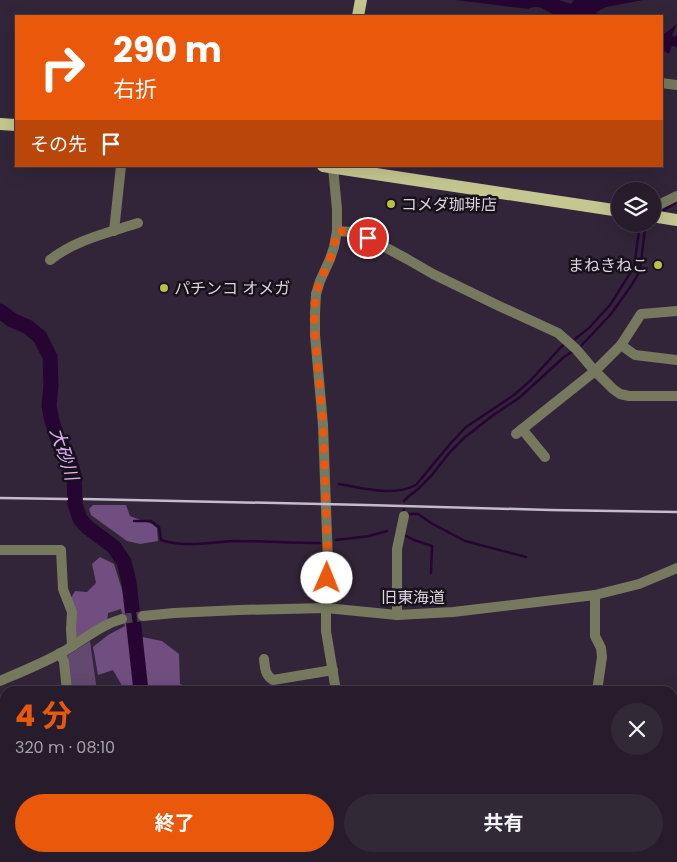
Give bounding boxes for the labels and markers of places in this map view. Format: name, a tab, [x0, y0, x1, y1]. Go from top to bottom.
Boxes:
place label: コメダ珈琲店	[401, 193, 497, 216]
marker: コメダ珈琲店	[385, 198, 397, 210]
pin	[347, 217, 389, 259]
place label: まねきねこ	[568, 254, 648, 277]
marker: まねきねこ	[652, 259, 664, 271]
place label: パチンコ オメガ	[174, 277, 290, 300]
marker: パチンコ オメガ	[158, 282, 170, 294]

